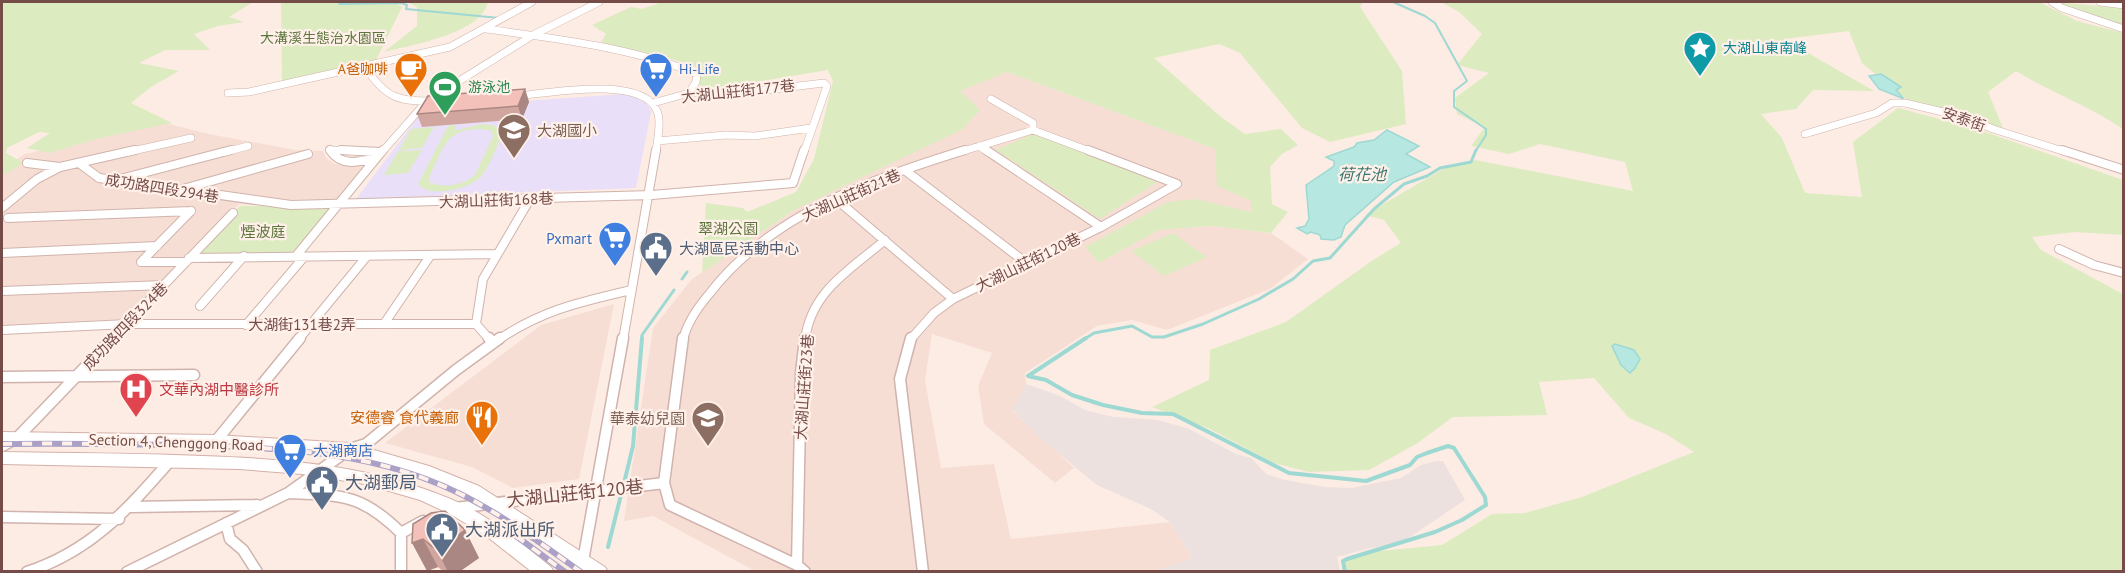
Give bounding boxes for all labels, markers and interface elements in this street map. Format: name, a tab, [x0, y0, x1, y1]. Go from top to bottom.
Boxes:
park label: 大溝溪生態治水園區	[260, 29, 386, 47]
place icon: 大湖山東南峰	[1682, 30, 1718, 77]
place label: 大湖山東南峰	[1723, 39, 1807, 57]
cafe icon: A爸咖啡	[393, 51, 429, 98]
supermarket icon: Hi-Life	[638, 51, 674, 98]
place label: A爸咖啡	[338, 60, 388, 78]
place label: Hi-Life	[679, 60, 720, 78]
sports icon: 游泳池	[427, 69, 463, 116]
street label: 大湖山莊街177巷	[680, 76, 796, 106]
place label: 游泳池	[468, 78, 510, 96]
street label: 安泰街	[1940, 103, 1988, 135]
school or university icon: 大湖國小	[496, 112, 532, 159]
place label: 大湖國小	[537, 121, 597, 140]
water label: 荷花池	[1338, 164, 1388, 184]
street label: 大湖山莊街21巷	[799, 165, 903, 225]
street label: 成功路四段294巷	[104, 170, 220, 206]
street label: 大湖山莊街168巷	[438, 189, 554, 211]
park label: 翠湖公園	[698, 219, 758, 238]
supermarket icon: Pxmart	[597, 220, 633, 267]
park label: 煙波庭	[240, 222, 286, 241]
street label: 大湖山莊街120巷	[972, 228, 1084, 296]
place label: Pxmart	[546, 229, 592, 248]
public building icon: 大湖區民活動中心	[638, 230, 674, 277]
place label: 大湖區民活動中心	[679, 239, 799, 258]
street label: 成功路四段324巷	[78, 278, 172, 374]
street label: 大湖街131巷2弄	[248, 315, 356, 334]
street label: 大湖山莊街23巷	[791, 333, 817, 441]
hospital icon: 文華內湖中醫診所	[118, 371, 154, 418]
place label: 文華內湖中醫診所	[159, 380, 279, 399]
restaurant icon: 安德睿 食代義廊	[464, 399, 500, 446]
school or university icon: 華泰幼兒園	[690, 400, 726, 447]
place label: 安德睿 食代義廊	[350, 408, 459, 427]
place label: 華泰幼兒園	[610, 409, 685, 428]
street label: Section 4, Chenggong Road	[88, 429, 264, 455]
supermarket icon: 大湖商店	[272, 432, 308, 479]
place label: 大湖商店	[313, 441, 373, 460]
public building icon: 大湖郵局	[304, 464, 340, 511]
place label: 大湖郵局	[345, 471, 417, 494]
street label: 大湖山莊街120巷	[505, 474, 645, 512]
public building icon: 大湖派出所	[424, 511, 460, 558]
place label: 大湖派出所	[465, 518, 555, 541]

